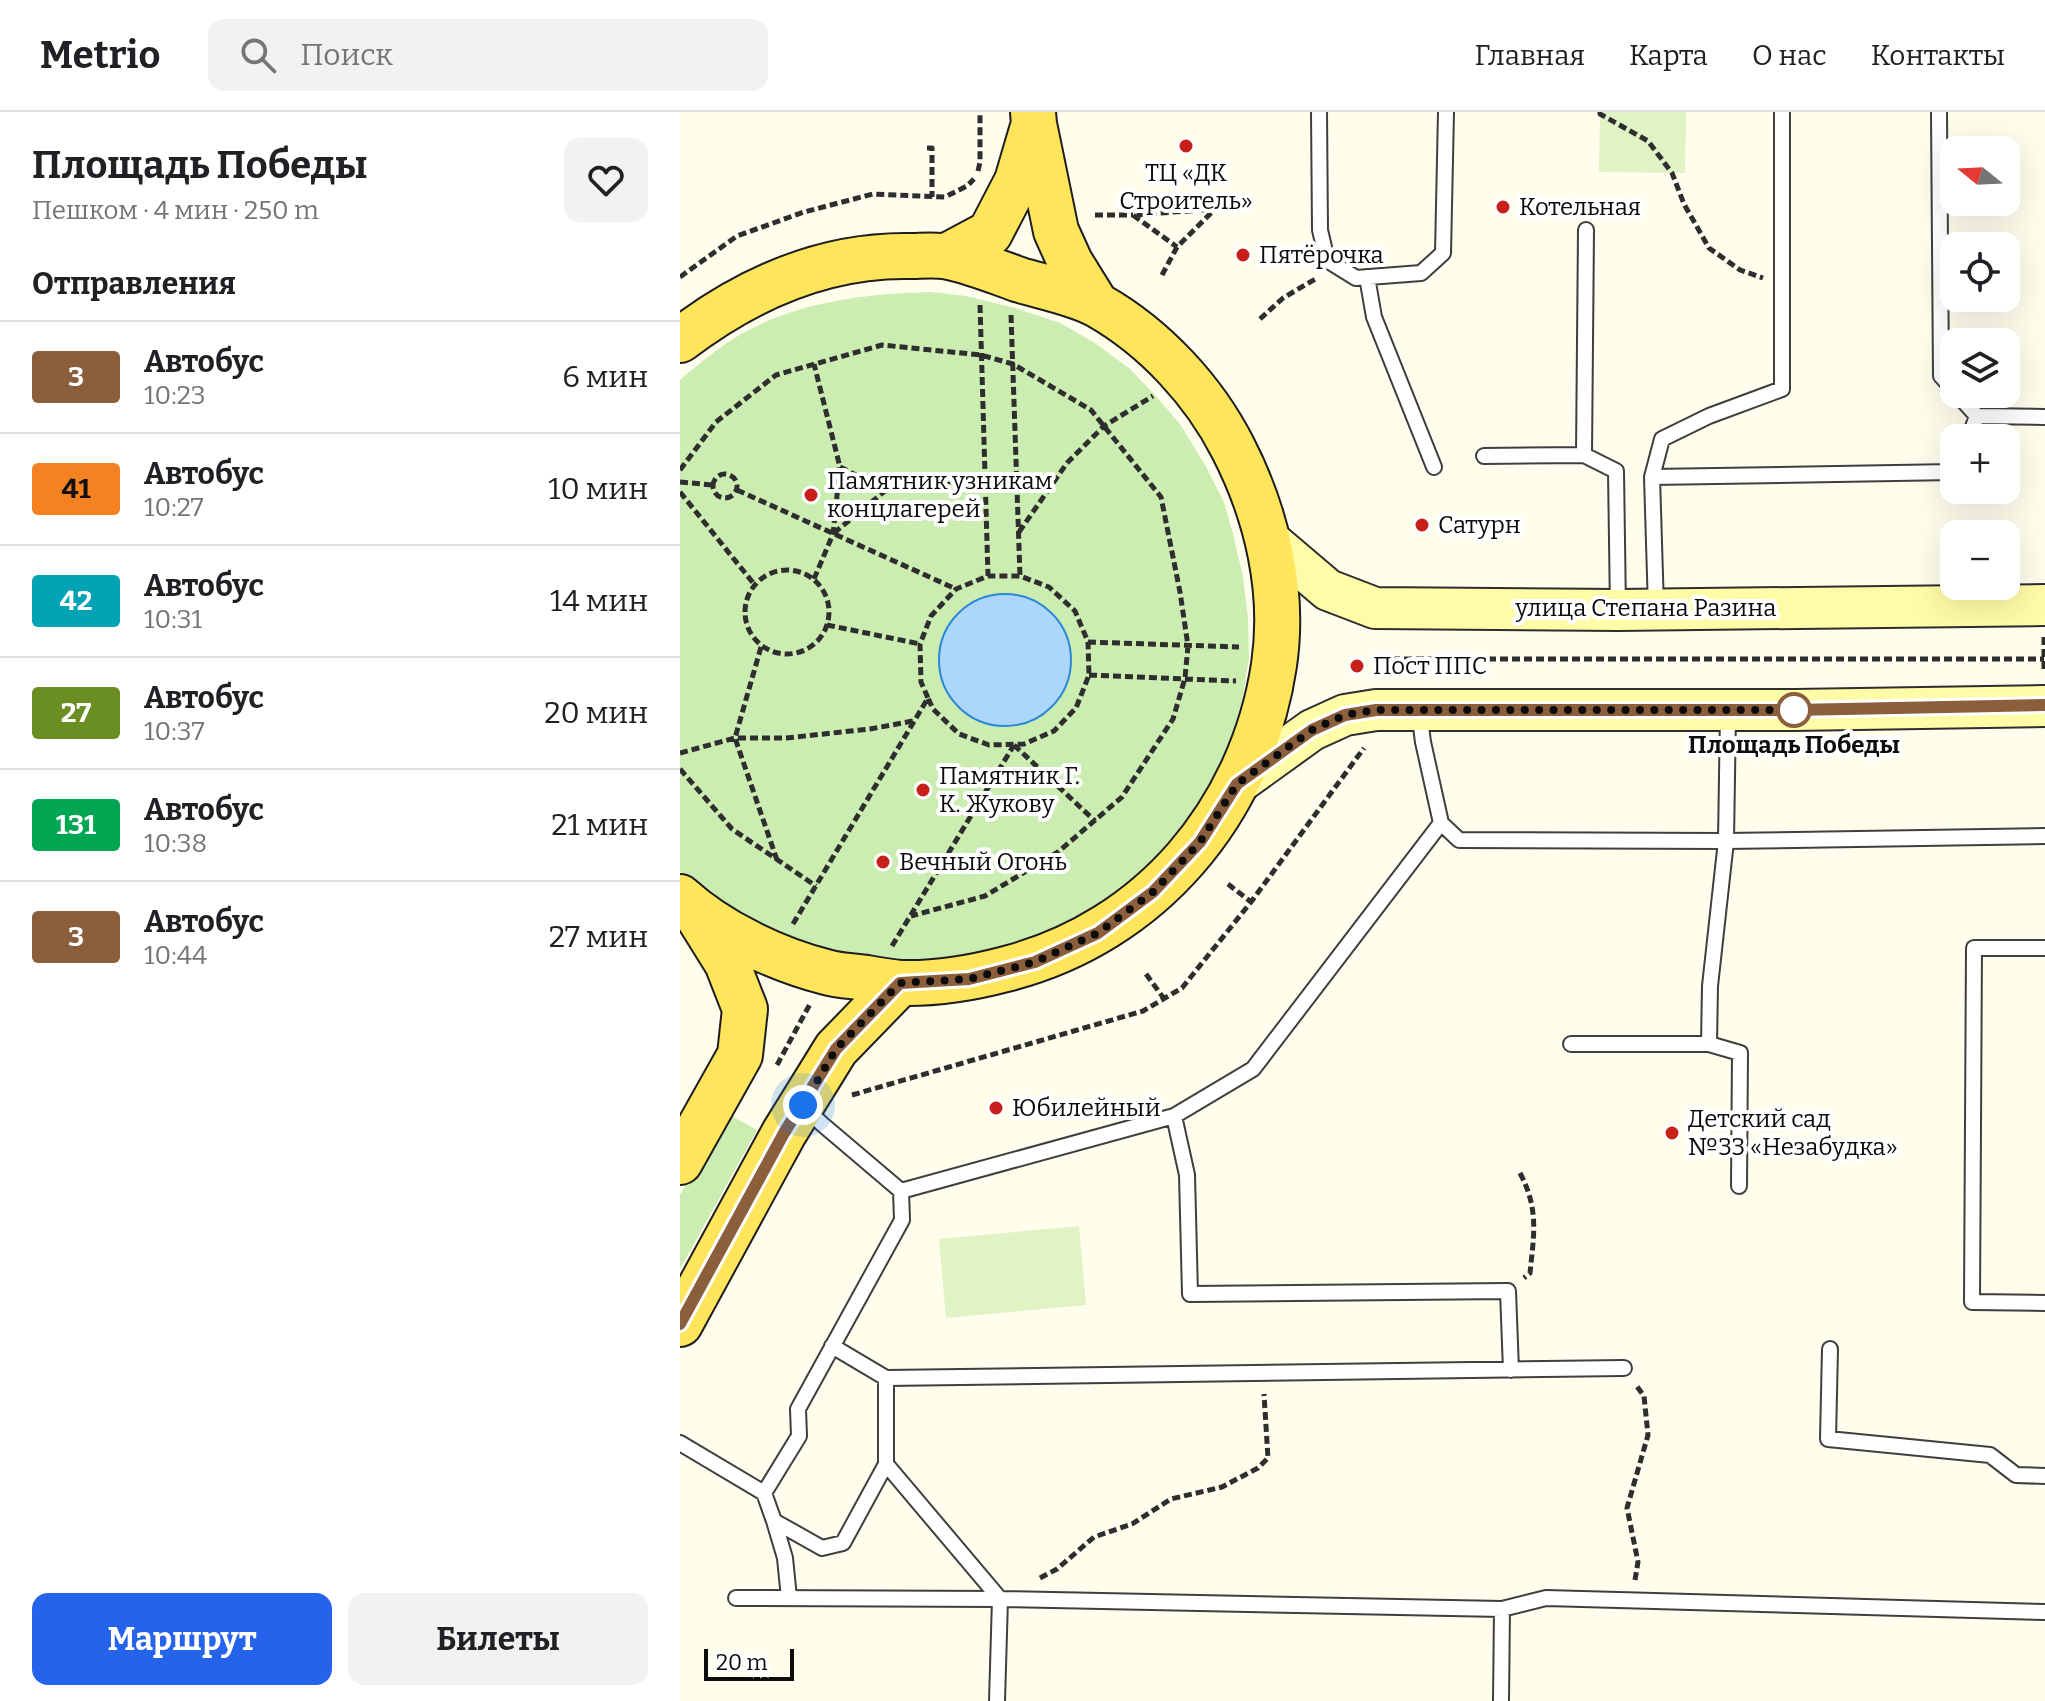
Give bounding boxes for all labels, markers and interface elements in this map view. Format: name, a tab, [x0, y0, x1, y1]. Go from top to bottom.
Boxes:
search box	[208, 19, 768, 91]
text: Metrio	[40, 32, 160, 78]
icon: search	[236, 33, 280, 77]
text: Поиск	[300, 37, 393, 73]
text: Главная	[1475, 39, 1585, 72]
text: Карта	[1629, 39, 1708, 72]
text: О нас	[1752, 39, 1827, 72]
text: Контакты	[1871, 39, 2005, 72]
north arrow	[1940, 136, 2020, 216]
map controls	[1940, 136, 2020, 600]
marker: ТЦ «ДК Строитель»	[1177, 137, 1195, 155]
button: heart	[564, 138, 648, 222]
text: Площадь Победы	[32, 142, 367, 188]
place label: ТЦ «ДК Строитель»	[1119, 159, 1253, 215]
place label: Котельная	[1519, 193, 1641, 221]
text: Пешком · 4 мин · 250 m	[32, 195, 319, 226]
marker: Котельная	[1494, 198, 1512, 216]
button: locate	[1940, 232, 2020, 312]
place label: Пятёрочка	[1259, 241, 1384, 269]
marker: Пятёрочка	[1234, 246, 1252, 264]
text: Отправления	[32, 266, 236, 302]
button: layers	[1940, 328, 2020, 408]
text: Автобус	[144, 344, 264, 380]
text: 6 мин	[562, 359, 648, 395]
text: 3	[68, 360, 84, 393]
text: 10:23	[144, 380, 206, 411]
button: +	[1940, 424, 2020, 504]
text: Автобус	[144, 456, 264, 492]
place label: Памятник узникам концлагерей	[827, 467, 1053, 523]
text: 10 мин	[548, 471, 648, 507]
text: 41	[61, 472, 91, 505]
marker: Памятник узникам концлагерей	[802, 486, 820, 504]
text: 10:27	[144, 492, 204, 523]
place label: Сатурн	[1438, 511, 1521, 539]
marker: Сатурн	[1413, 516, 1431, 534]
button: −	[1940, 520, 2020, 600]
text: Автобус	[144, 568, 264, 604]
text: 14 мин	[550, 583, 648, 619]
text: 42	[60, 584, 92, 617]
street label: улица Степана Разина	[1515, 594, 1776, 622]
text: 10:31	[144, 604, 202, 635]
place label: Пост ППС	[1373, 652, 1487, 680]
marker: Пост ППС	[1348, 657, 1366, 675]
text: Автобус	[144, 680, 264, 716]
marker: Площадь Победы	[1777, 693, 1811, 727]
text: 20 мин	[544, 695, 648, 731]
text: 27	[61, 696, 91, 729]
text: 10:37	[144, 716, 205, 747]
place label: Площадь Победы	[1688, 731, 1900, 759]
place label: Памятник Г. К. Жукову	[939, 762, 1080, 818]
marker: Памятник Г. К. Жукову	[914, 781, 932, 799]
text: Автобус	[144, 792, 264, 828]
text: 21 мин	[551, 807, 648, 843]
text: 131	[56, 808, 96, 841]
text: 10:38	[144, 828, 207, 859]
place label: Вечный Огонь	[899, 848, 1067, 876]
marker: Вечный Огонь	[874, 853, 892, 871]
text: Автобус	[144, 904, 264, 940]
text: 27 мин	[549, 919, 648, 955]
text: 3	[68, 920, 84, 953]
text: 10:44	[144, 940, 207, 971]
your location	[783, 1085, 823, 1125]
place label: Юбилейный	[1012, 1094, 1161, 1122]
marker: Юбилейный	[987, 1099, 1005, 1117]
place label: Детский сад №33 «Незабудка»	[1688, 1105, 1898, 1161]
marker: Детский сад №33 «Незабудка»	[1663, 1124, 1681, 1142]
button: Маршрут	[32, 1593, 332, 1685]
button: Билеты	[348, 1593, 648, 1685]
scale bar	[704, 1645, 794, 1681]
text: 20 m	[716, 1649, 767, 1676]

